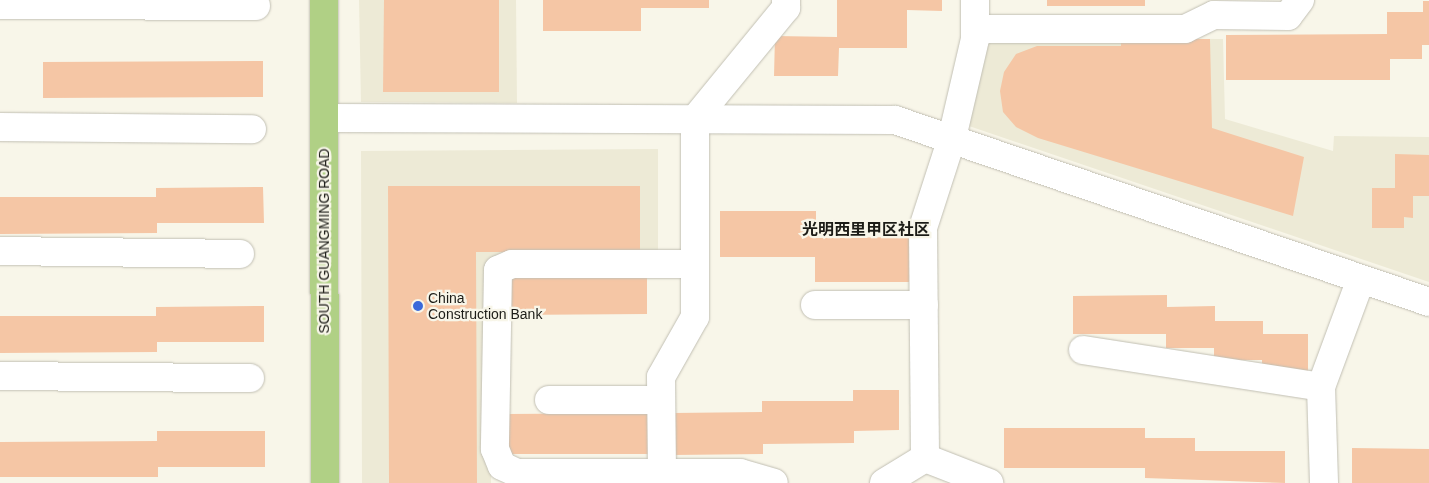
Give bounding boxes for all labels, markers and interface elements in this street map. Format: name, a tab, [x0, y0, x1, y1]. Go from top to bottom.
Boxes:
street label: SOUTH GUANGMING ROAD	[316, 148, 332, 334]
district label: 光明西里甲区社区	[802, 220, 930, 240]
place label: China Construction Bank	[428, 290, 542, 322]
marker: China Construction Bank	[412, 300, 424, 312]

